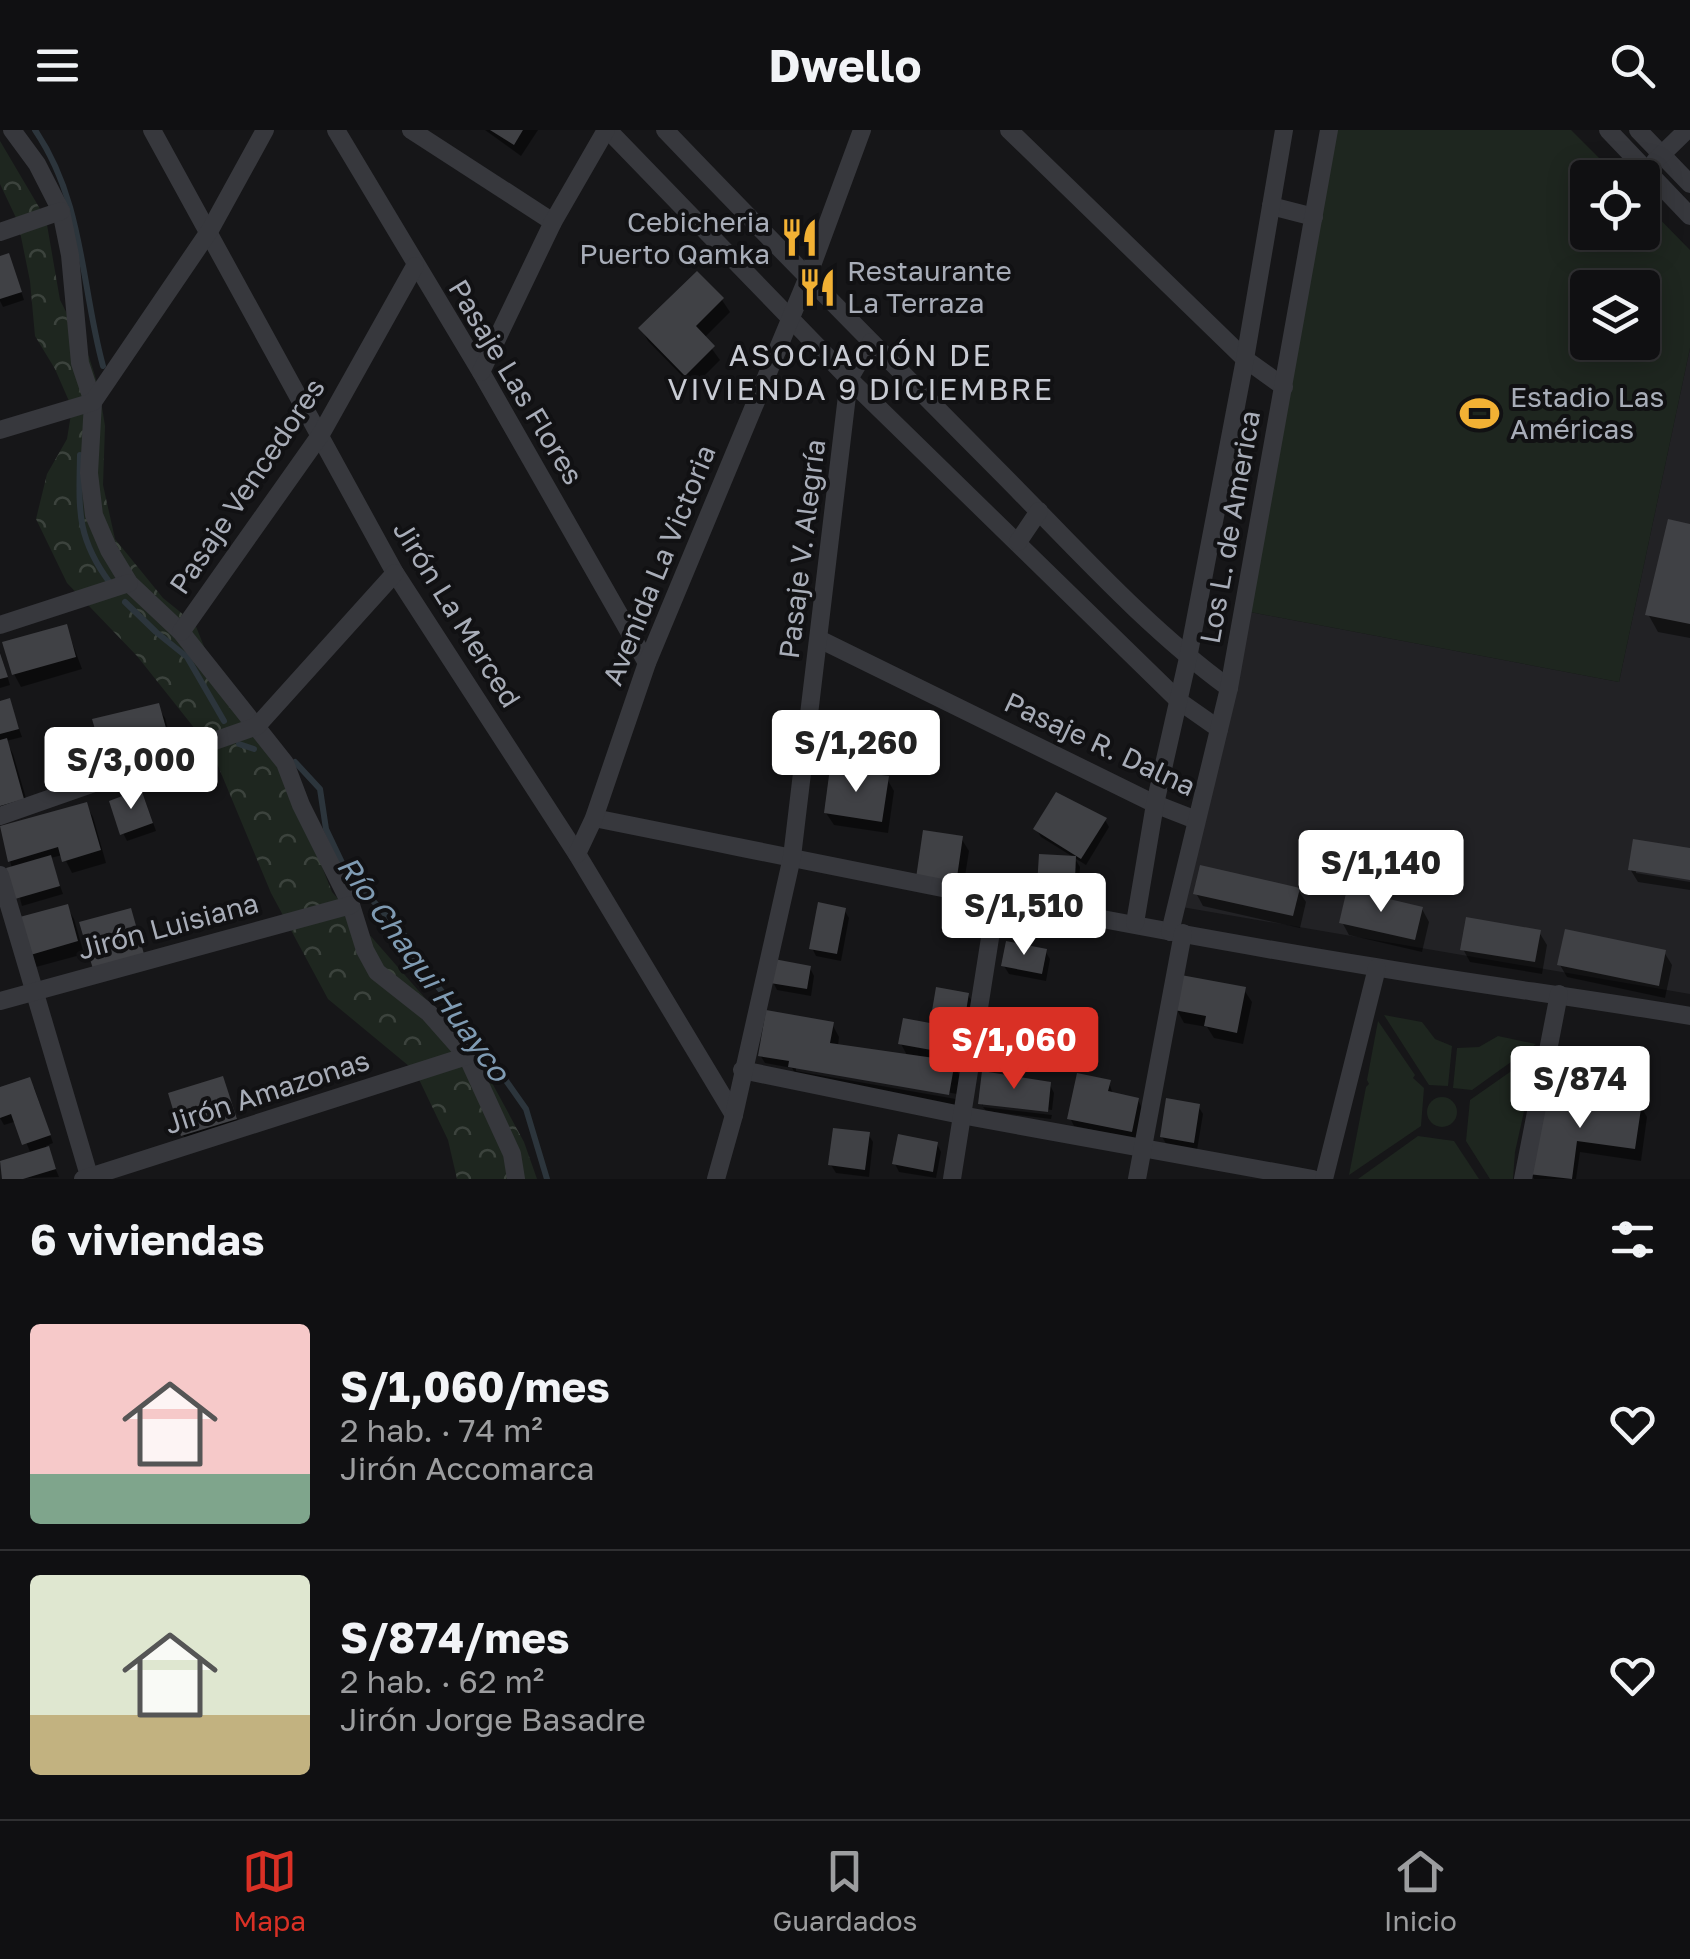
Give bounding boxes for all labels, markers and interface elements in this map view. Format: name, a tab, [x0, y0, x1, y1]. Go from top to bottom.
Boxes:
icon: menu	[30, 38, 85, 93]
text: Dwello	[769, 38, 921, 92]
icon: search	[1605, 38, 1660, 93]
map controls	[1570, 160, 1660, 360]
button: locate	[1570, 160, 1660, 250]
place label: Cebicheria Puerto Qamka	[579, 205, 770, 270]
restaurant icon: Cebicheria Puerto Qamka	[779, 217, 821, 259]
place label: Restaurante La Terraza	[847, 254, 1012, 319]
restaurant icon: Restaurante La Terraza	[796, 266, 838, 308]
button: layers	[1570, 270, 1660, 360]
street label: Pasaje Las Flores	[442, 273, 591, 490]
district label: ASOCIACIÓN DE VIVIENDA 9 DICIEMBRE	[668, 337, 1054, 407]
street label: Pasaje Vencedores	[162, 372, 331, 600]
place label: Estadio Las Américas	[1510, 380, 1664, 445]
sports icon: Estadio Las Américas	[1459, 392, 1501, 434]
street label: Los L. de America	[1193, 408, 1266, 646]
street label: Pasaje V. Alegría	[772, 437, 831, 661]
street label: Avenida La Victoria	[595, 440, 722, 690]
street label: Jirón La Merced	[387, 514, 528, 713]
street label: Pasaje R. Dalna	[999, 685, 1201, 802]
pin: S/1,260	[764, 710, 948, 795]
text: S/1,260	[794, 723, 918, 761]
pin: S/3,000	[39, 727, 223, 812]
text: S/3,000	[67, 740, 195, 778]
pin: S/1,140	[1289, 830, 1473, 915]
text: S/1,140	[1321, 843, 1441, 881]
water label: Río Chaqui Huayco	[330, 849, 519, 1090]
pin: S/1,510	[932, 873, 1116, 958]
street label: Jirón Luisiana	[74, 886, 262, 965]
text: S/1,510	[964, 886, 1084, 924]
pin: S/1,060	[922, 1007, 1106, 1092]
text: S/1,060	[951, 1020, 1077, 1058]
street label: Jirón Amazonas	[160, 1043, 373, 1140]
pin: S/874	[1510, 1046, 1650, 1131]
text: S/874	[1533, 1059, 1627, 1097]
icon: filters	[1605, 1212, 1660, 1267]
text: 6 viviendas	[30, 1214, 265, 1264]
text: S/1,060/mes	[340, 1361, 610, 1411]
icon: home	[110, 1364, 230, 1484]
icon: heart	[1605, 1397, 1660, 1452]
text: 2 hab. · 74 m²	[340, 1411, 543, 1449]
text: Jirón Accomarca	[340, 1449, 595, 1487]
text: S/874/mes	[340, 1612, 570, 1662]
icon: home	[110, 1615, 230, 1735]
icon: heart	[1605, 1648, 1660, 1703]
text: 2 hab. · 62 m²	[340, 1662, 544, 1700]
text: Jirón Jorge Basadre	[340, 1700, 646, 1738]
tab: Mapa	[233, 1844, 306, 1937]
tab: Guardados	[772, 1844, 917, 1937]
tab: Inicio	[1384, 1844, 1457, 1937]

